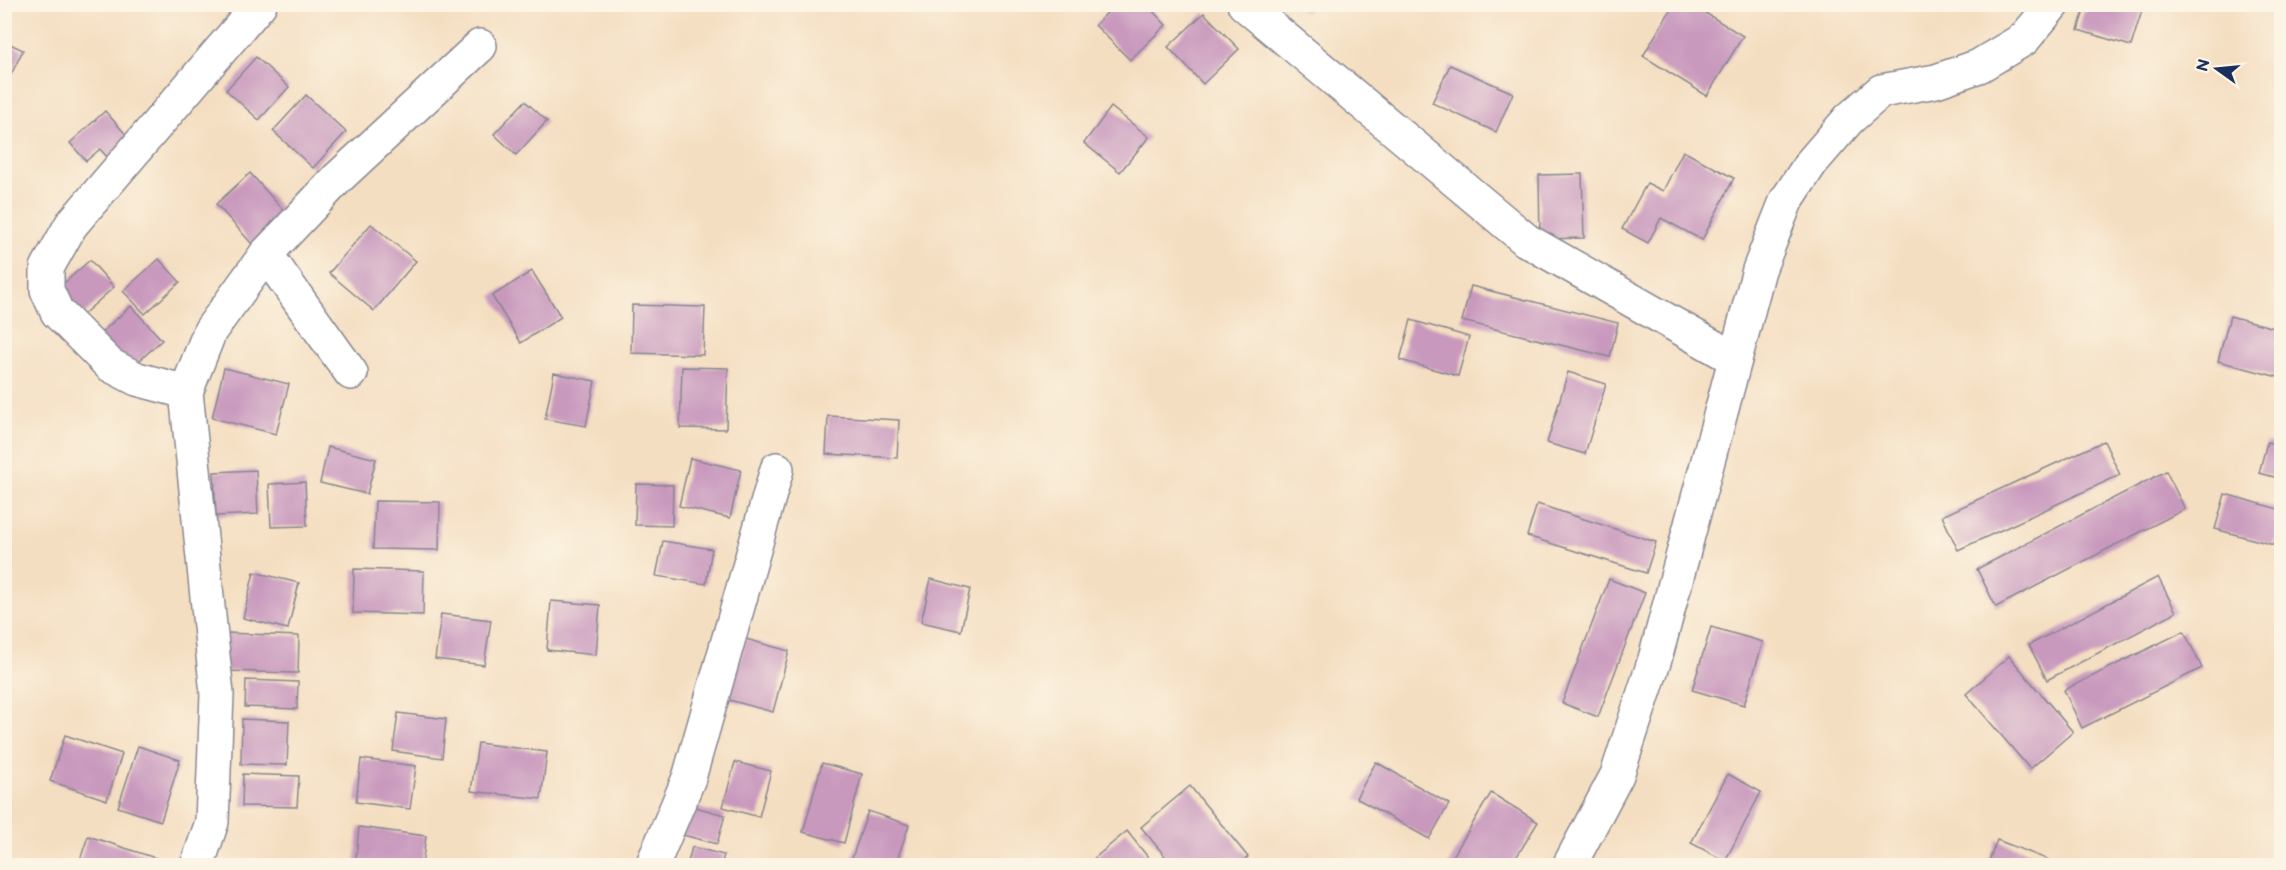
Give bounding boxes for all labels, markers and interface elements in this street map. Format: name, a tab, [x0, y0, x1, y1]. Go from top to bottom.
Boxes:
north arrow	[2187, 39, 2247, 99]
text: N	[2193, 57, 2215, 74]

